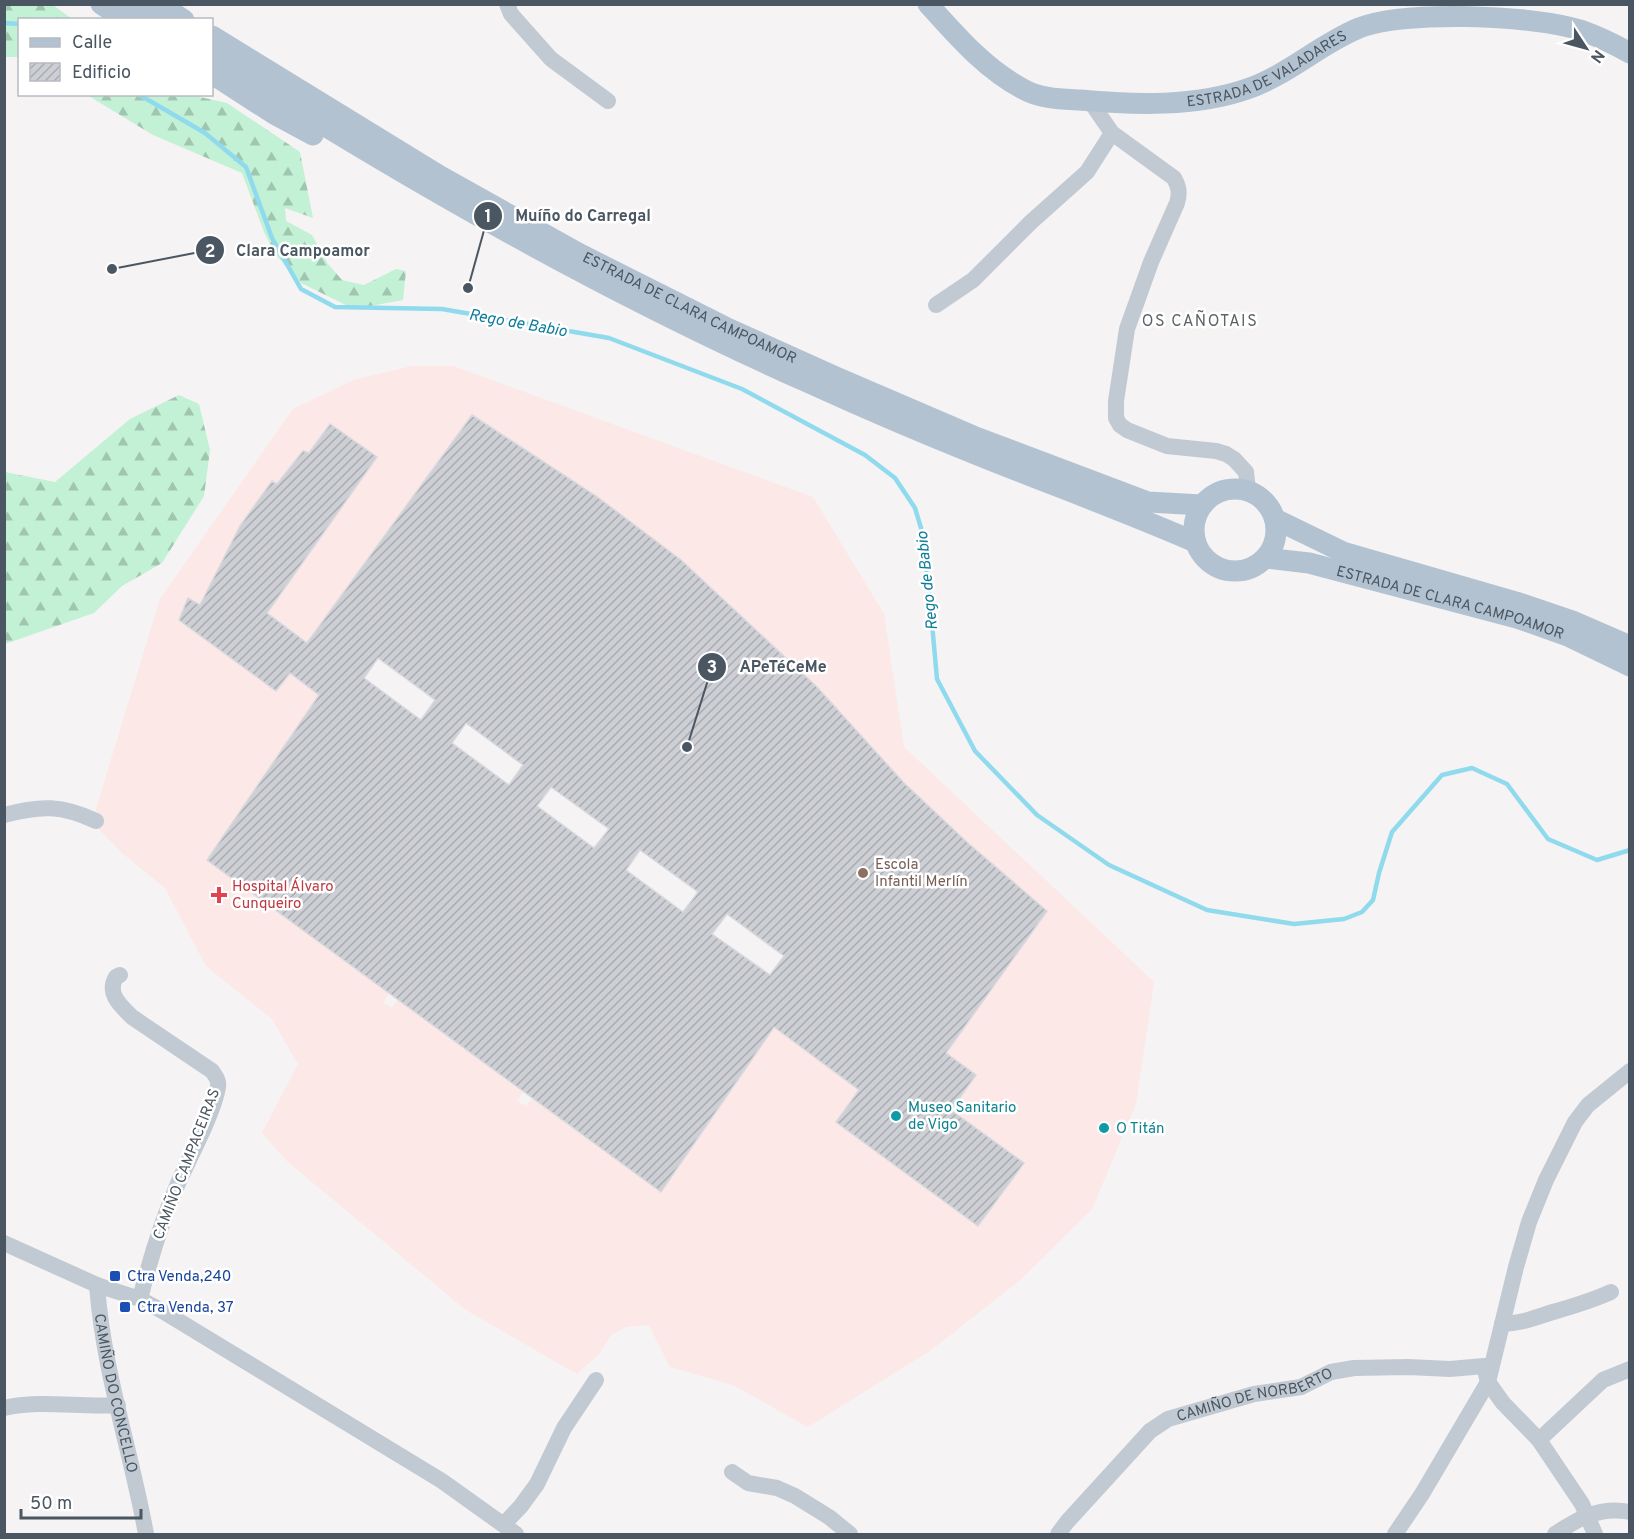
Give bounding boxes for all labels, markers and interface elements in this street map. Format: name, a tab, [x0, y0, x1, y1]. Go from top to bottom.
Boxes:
legend	[18, 18, 213, 96]
north arrow	[1556, 18, 1616, 78]
street label: ESTRADA DE VALADARES	[1186, 27, 1351, 113]
text: Calle	[72, 32, 112, 55]
text: N	[1585, 45, 1608, 66]
text: Edificio	[72, 62, 131, 85]
callout: Muíño do Carregal	[473, 199, 663, 233]
text: 1	[484, 206, 492, 229]
text: Muíño do Carregal	[515, 207, 651, 227]
callout: Clara Campoamor	[195, 233, 382, 267]
text: 2	[204, 241, 216, 264]
text: Clara Campoamor	[236, 242, 370, 262]
street label: ESTRADA DE CLARA CAMPOAMOR	[579, 249, 799, 369]
water label: Rego de Babio	[467, 306, 569, 343]
district label: OS CAÑOTAIS	[1142, 309, 1258, 332]
water label: Rego de Babio	[913, 530, 943, 631]
street label: ESTRADA DE CLARA CAMPOAMOR	[1334, 563, 1566, 645]
callout: APeTéCeMe	[697, 650, 838, 684]
text: 3	[707, 657, 717, 680]
text: APeTéCeMe	[739, 658, 827, 678]
place label: Escola Infantil Merlín	[875, 856, 968, 892]
marker: Escola Infantil Merlín	[856, 866, 870, 880]
place label: Hospital Álvaro Cunqueiro	[232, 877, 334, 914]
marker: Hospital Álvaro Cunqueiro	[210, 886, 228, 904]
street label: CAMIÑO CAMPACEIRAS	[149, 1086, 225, 1243]
place label: Museo Sanitario de Vigo	[908, 1099, 1017, 1135]
marker: Museo Sanitario de Vigo	[889, 1109, 903, 1123]
place label: O Titán	[1116, 1120, 1164, 1139]
marker: O Titán	[1097, 1121, 1111, 1135]
place label: Ctra Venda,240	[127, 1268, 231, 1287]
marker: Ctra Venda,240	[108, 1269, 122, 1283]
place label: Ctra Venda, 37	[137, 1299, 234, 1318]
marker: Ctra Venda, 37	[118, 1300, 132, 1314]
street label: CAMIÑO DO CONCELLO	[89, 1313, 141, 1475]
street label: CAMIÑO DE NORBERTO	[1175, 1365, 1336, 1427]
scale bar	[21, 1482, 141, 1520]
text: 50 m	[30, 1493, 72, 1516]

